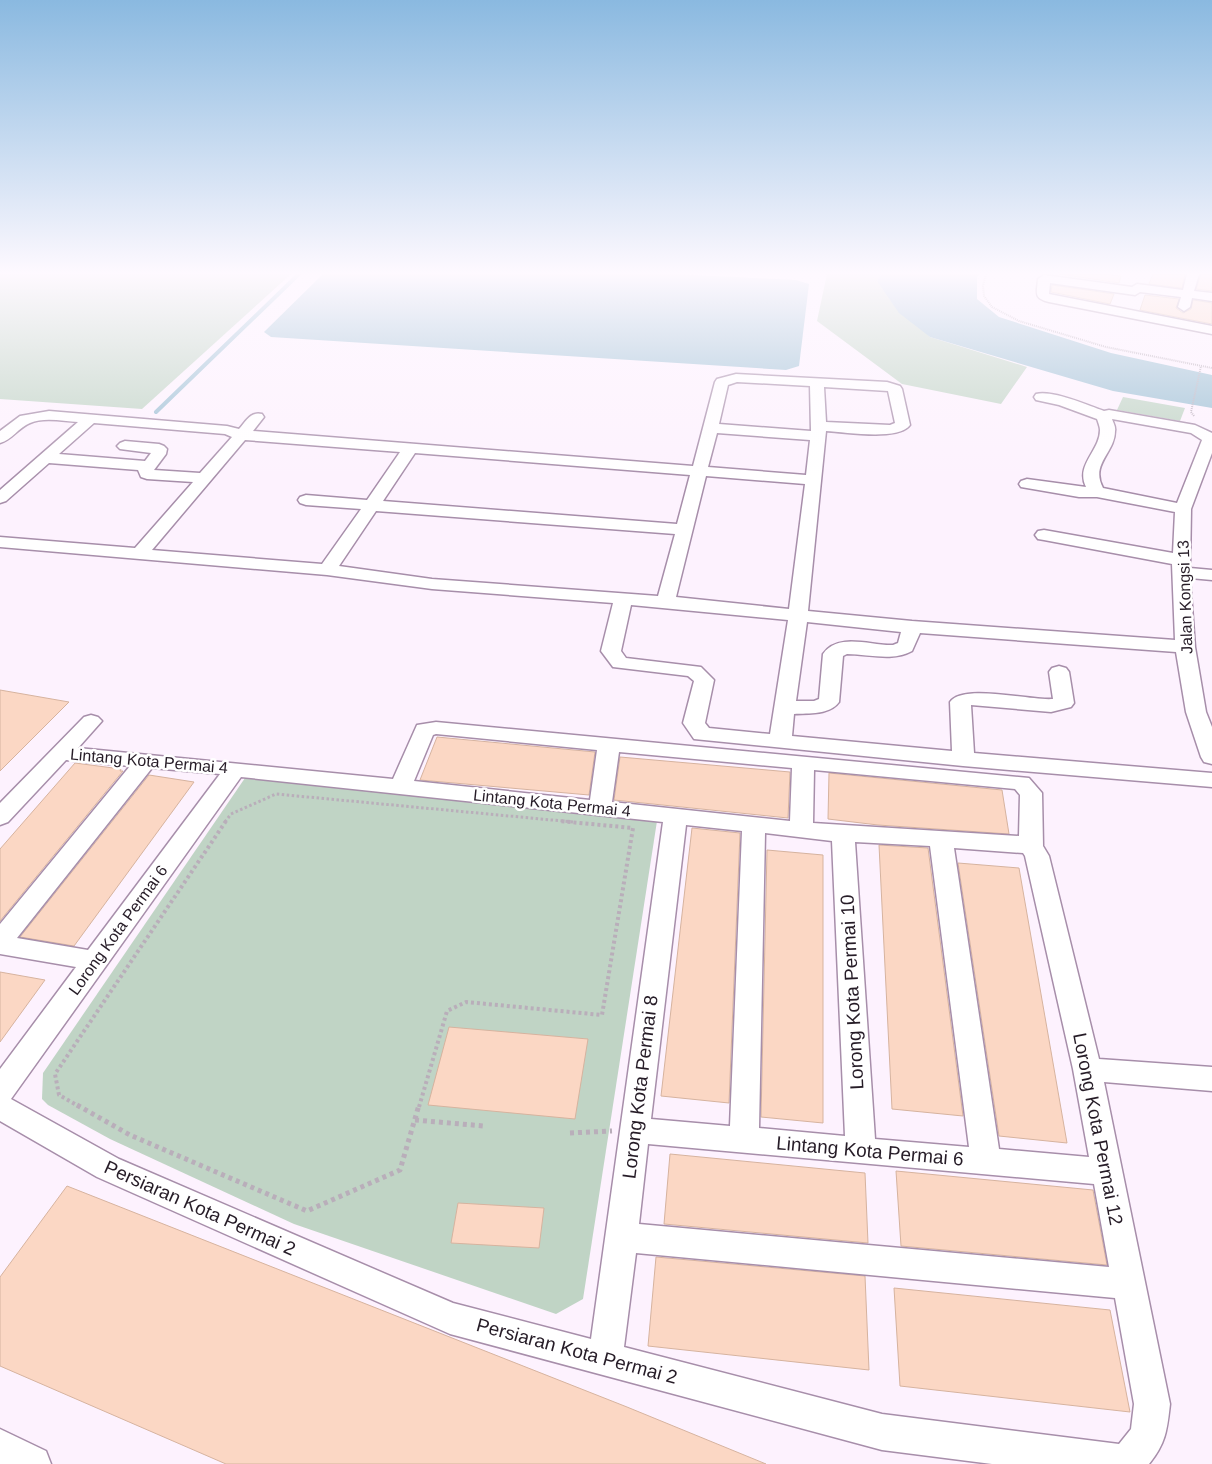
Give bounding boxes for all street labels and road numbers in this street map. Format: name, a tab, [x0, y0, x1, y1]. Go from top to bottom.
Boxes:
street label: Jalan Kongsi 13	[1175, 540, 1195, 654]
street label: Lintang Kota Permai 4	[69, 746, 229, 776]
street label: Lintang Kota Permai 4	[472, 786, 632, 820]
street label: Lorong Kota Permai 6	[65, 862, 171, 998]
street label: Lorong Kota Permai 10	[836, 894, 868, 1090]
street label: Lorong Kota Permai 8	[618, 994, 662, 1180]
street label: Lorong Kota Permai 12	[1069, 1031, 1127, 1227]
street label: Lintang Kota Permai 6	[775, 1132, 965, 1170]
street label: Persiaran Kota Permai 2	[101, 1156, 299, 1260]
street label: Persiaran Kota Permai 2	[474, 1314, 680, 1388]

